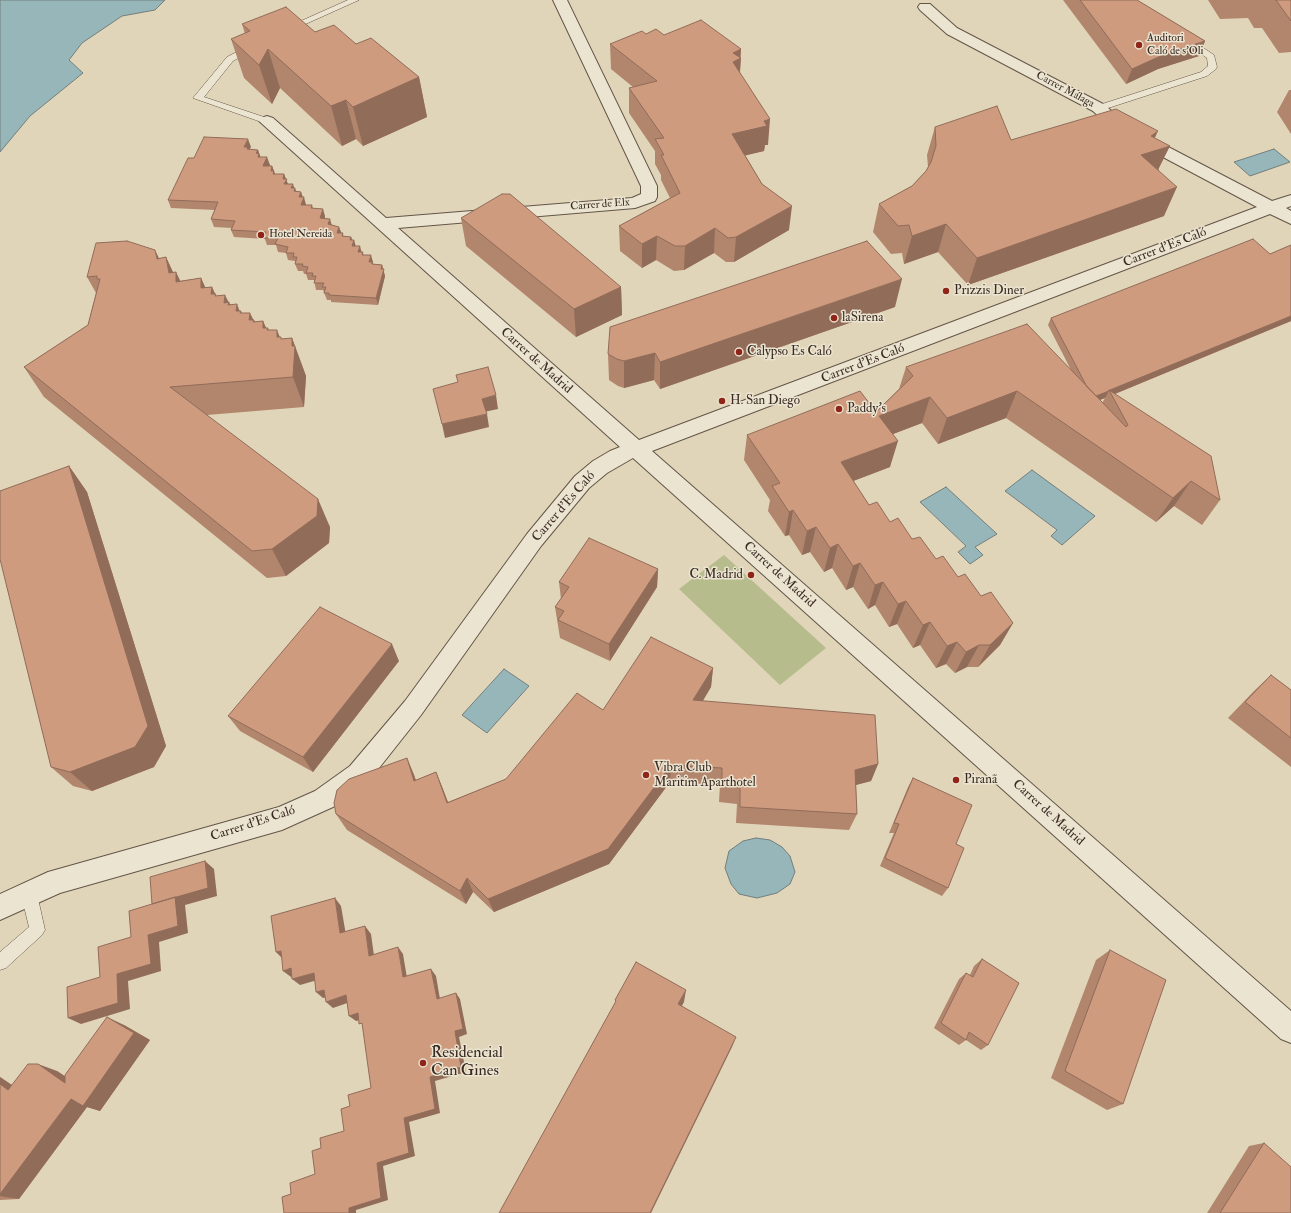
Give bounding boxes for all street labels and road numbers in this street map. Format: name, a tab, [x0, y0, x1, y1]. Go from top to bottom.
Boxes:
street label: Carrer Málaga	[1034, 69, 1096, 111]
street label: Carrer de Elx	[570, 196, 630, 214]
street label: Carrer d'Es Caló	[1121, 225, 1209, 271]
street label: Carrer de Madrid	[497, 325, 575, 397]
street label: Carrer d'Es Caló	[819, 341, 907, 387]
street label: Carrer d'Es Caló	[529, 469, 599, 545]
street label: Carrer de Madrid	[740, 539, 818, 611]
street label: Carrer de Madrid	[1009, 777, 1087, 849]
street label: Carrer d'Es Caló	[209, 803, 297, 845]

